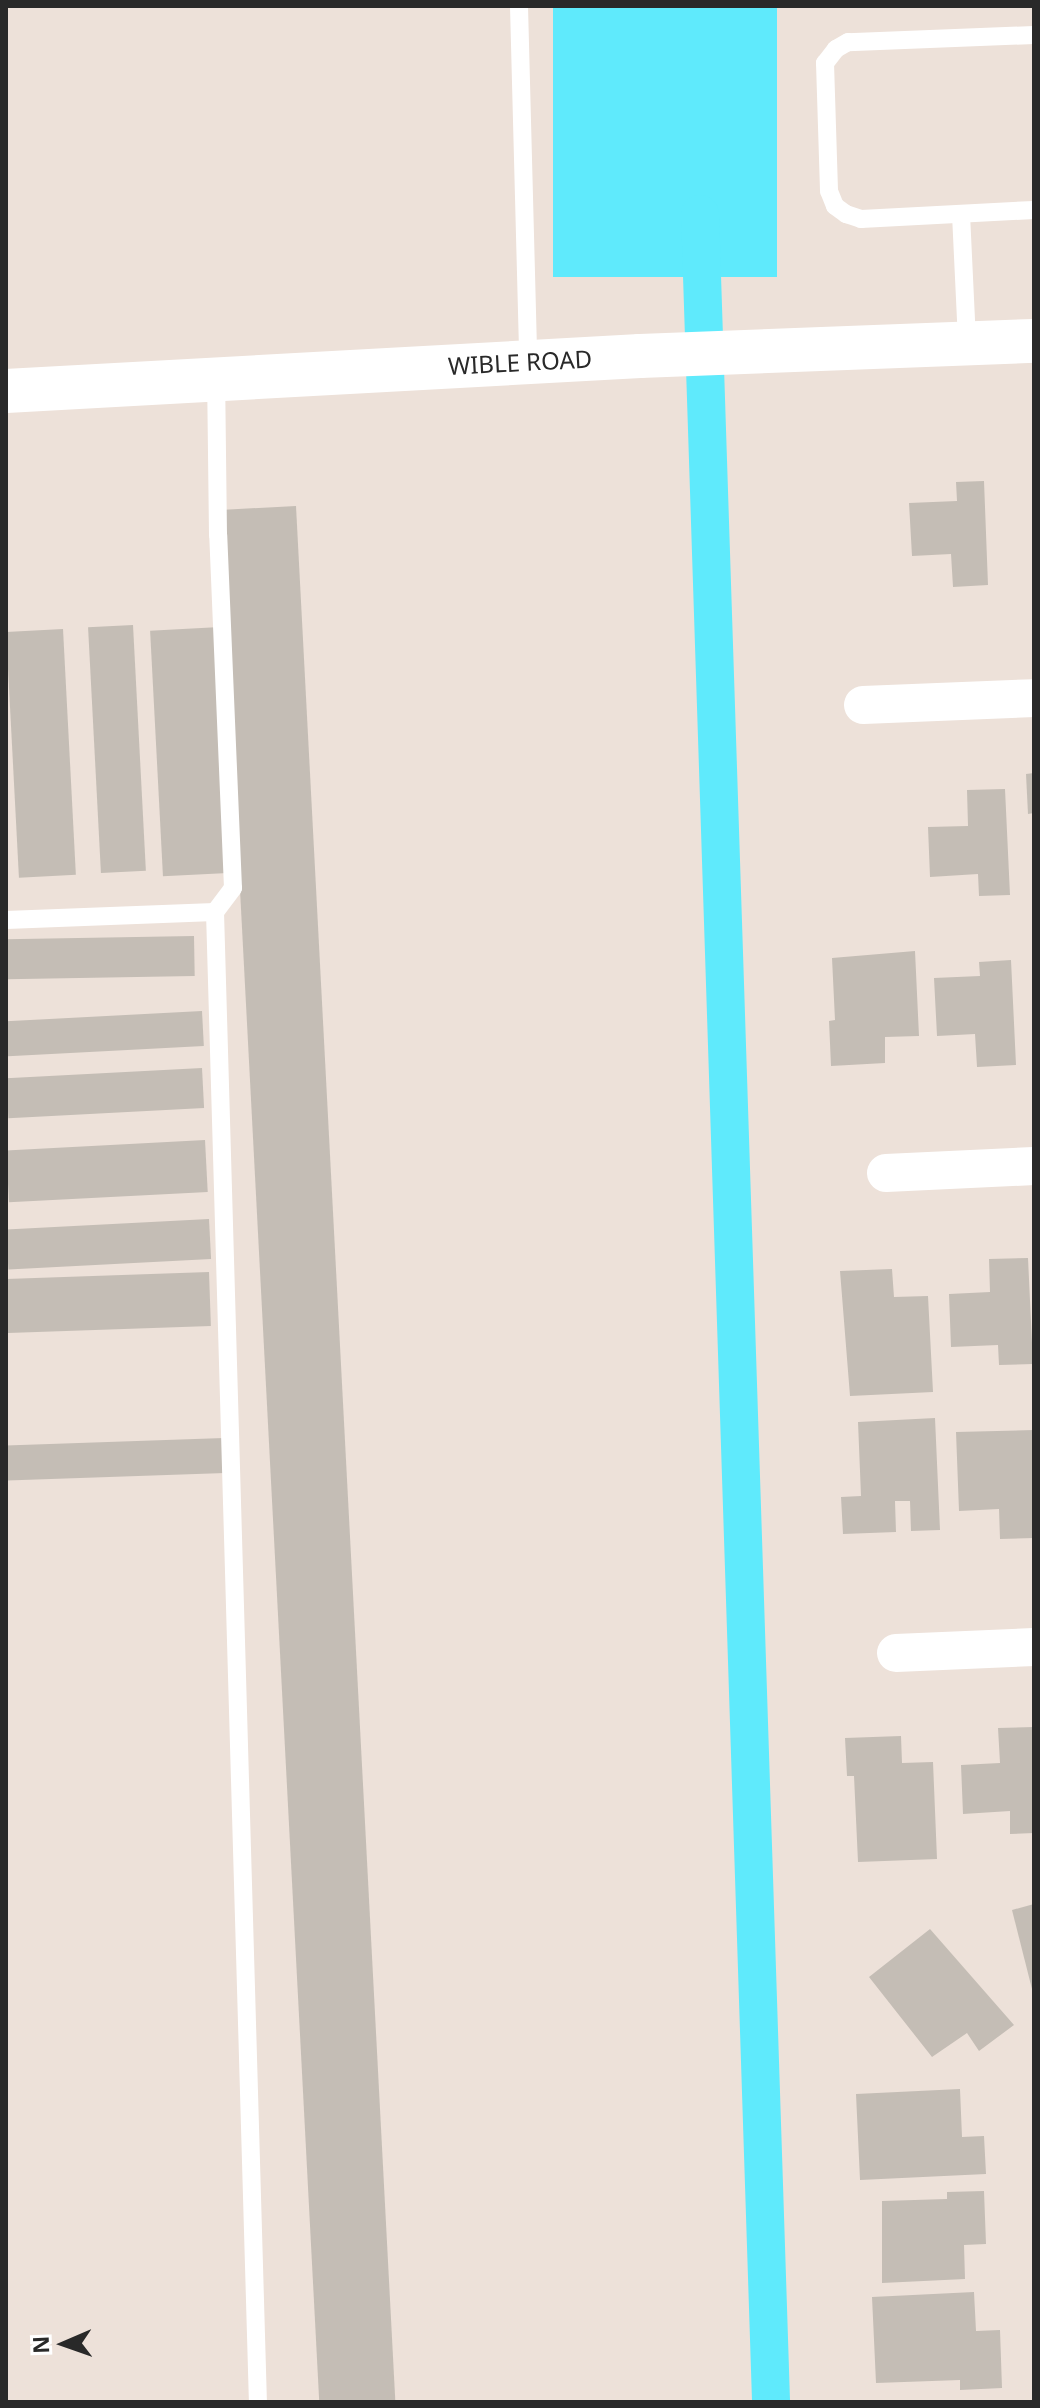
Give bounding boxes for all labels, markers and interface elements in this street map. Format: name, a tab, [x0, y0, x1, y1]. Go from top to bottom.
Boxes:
street label: WIBLE ROAD	[447, 344, 593, 380]
north arrow	[24, 2304, 104, 2384]
text: N	[25, 2335, 55, 2354]

